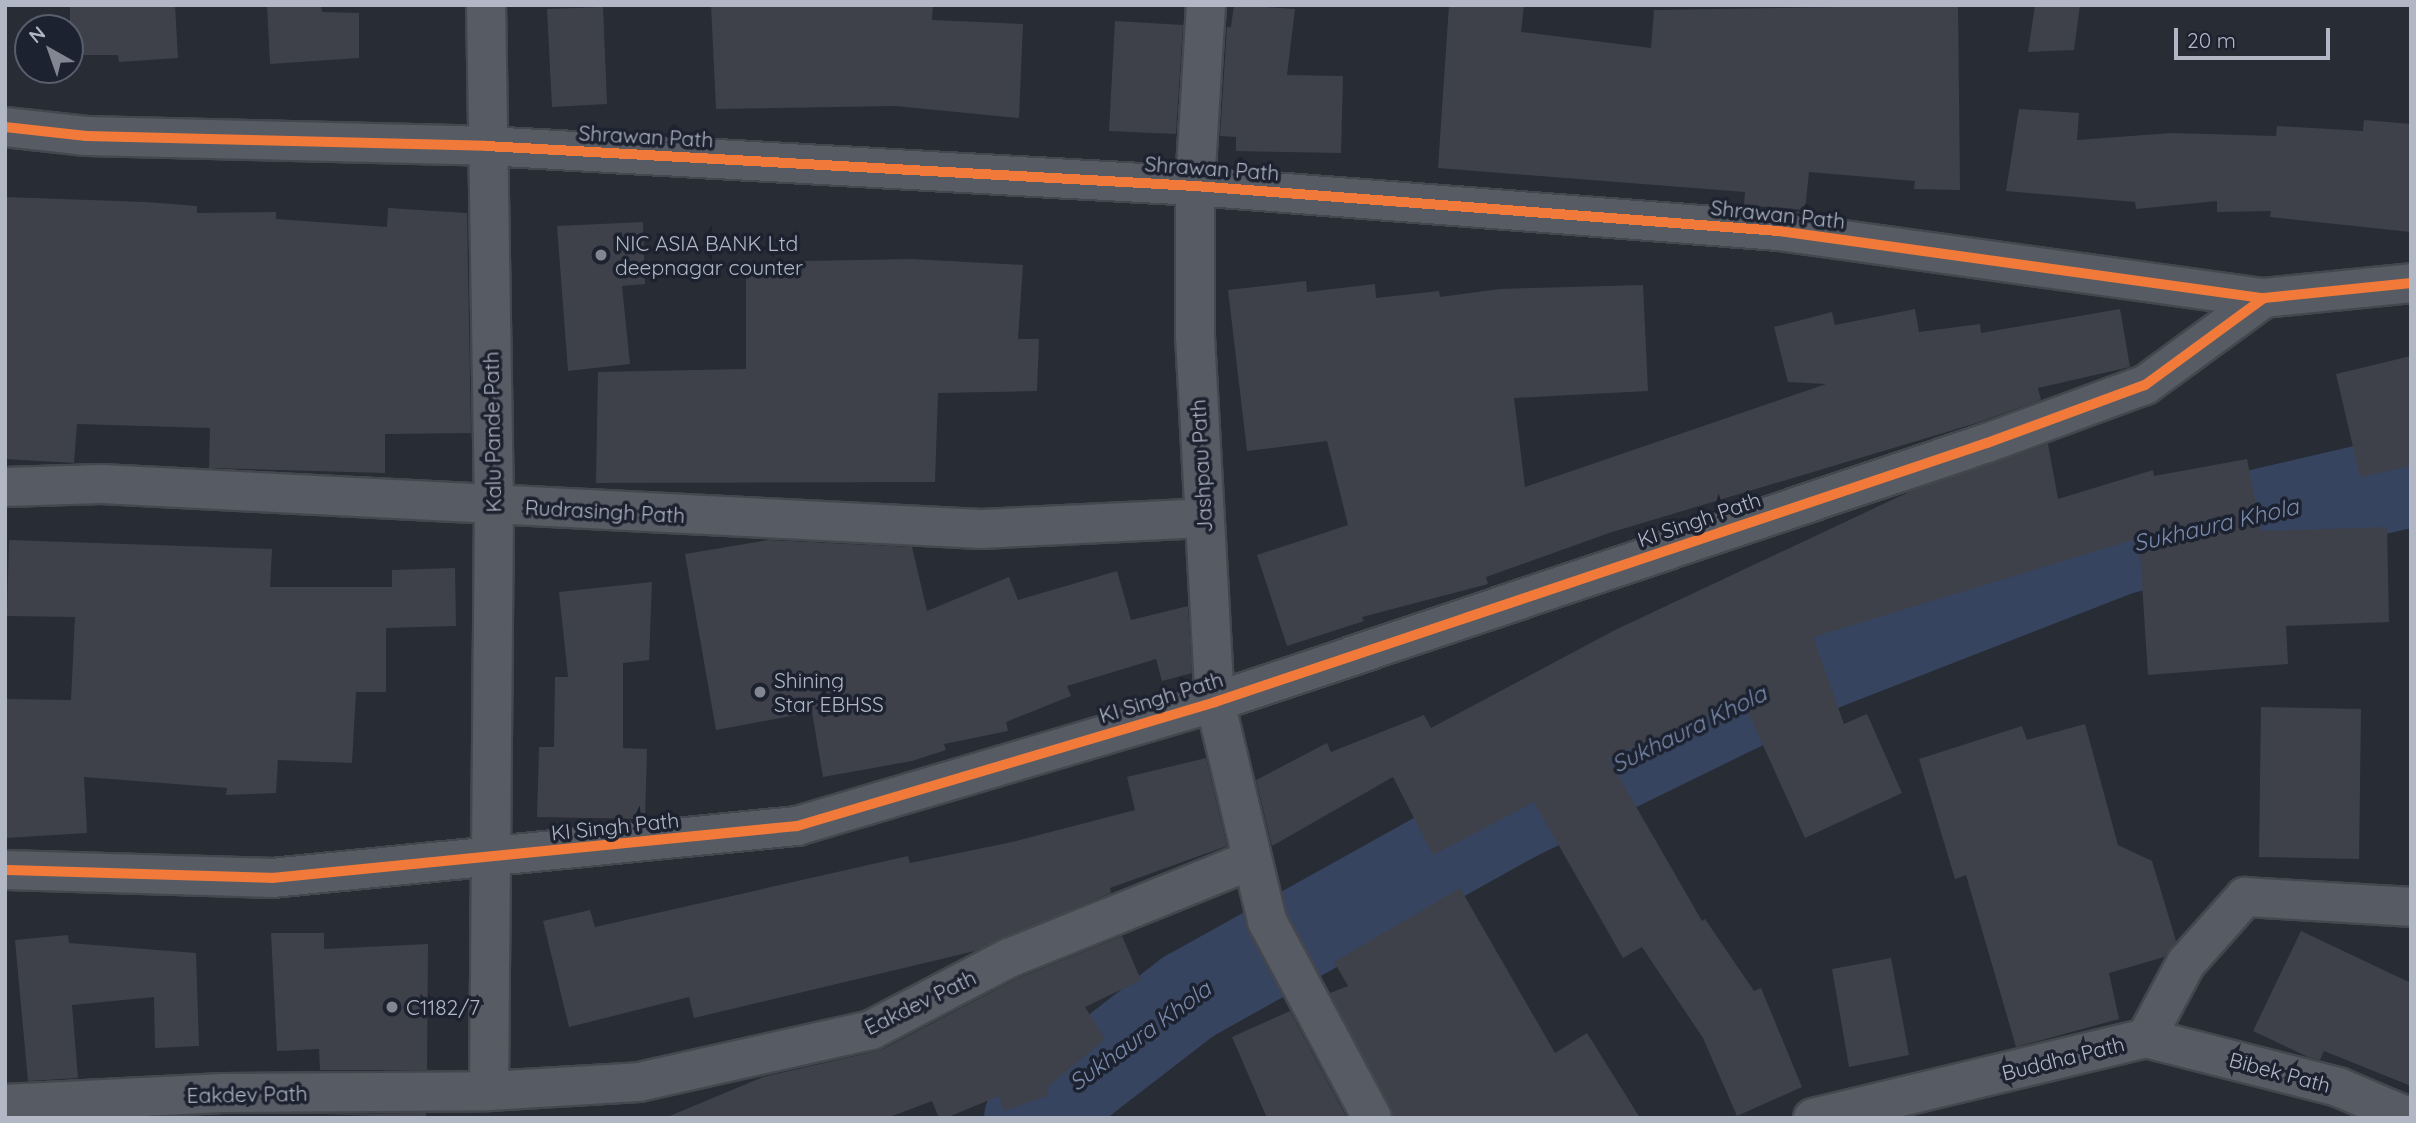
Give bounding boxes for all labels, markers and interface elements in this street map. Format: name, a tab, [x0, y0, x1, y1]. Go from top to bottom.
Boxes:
north arrow	[14, 14, 84, 84]
scale bar	[2178, 14, 2334, 58]
text: N	[24, 21, 50, 48]
text: 20 m	[2187, 27, 2236, 53]
street label: Shrawan Path	[578, 120, 714, 152]
street label: Shrawan Path	[1144, 151, 1280, 185]
street label: Shrawan Path	[1710, 194, 1846, 234]
place label: NIC ASIA BANK Ltd deepnagar counter	[615, 230, 803, 280]
marker: NIC ASIA BANK Ltd deepnagar counter	[593, 247, 609, 263]
street label: Kalu Pande Path	[478, 351, 506, 513]
street label: Jashpau Path	[1185, 399, 1217, 533]
street label: KI Singh Path	[1634, 486, 1764, 552]
water label: Sukhaura Khola	[2131, 493, 2301, 557]
street label: Rudrasingh Path	[524, 494, 686, 528]
street label: KI Singh Path	[1096, 666, 1226, 728]
place label: Shining Star EBHSS	[774, 667, 884, 717]
water label: Sukhaura Khola	[1607, 680, 1771, 778]
marker: Shining Star EBHSS	[752, 684, 768, 700]
street label: KI Singh Path	[550, 807, 680, 845]
street label: Eakdev Path	[860, 964, 980, 1040]
water label: Sukhaura Khola	[1064, 975, 1216, 1097]
place label: C1182/7	[406, 994, 480, 1020]
marker: C1182/7	[384, 999, 400, 1015]
street label: Buddha Path	[1999, 1031, 2127, 1085]
street label: Bibek Path	[2227, 1046, 2333, 1098]
street label: Eakdev Path	[186, 1080, 308, 1108]

